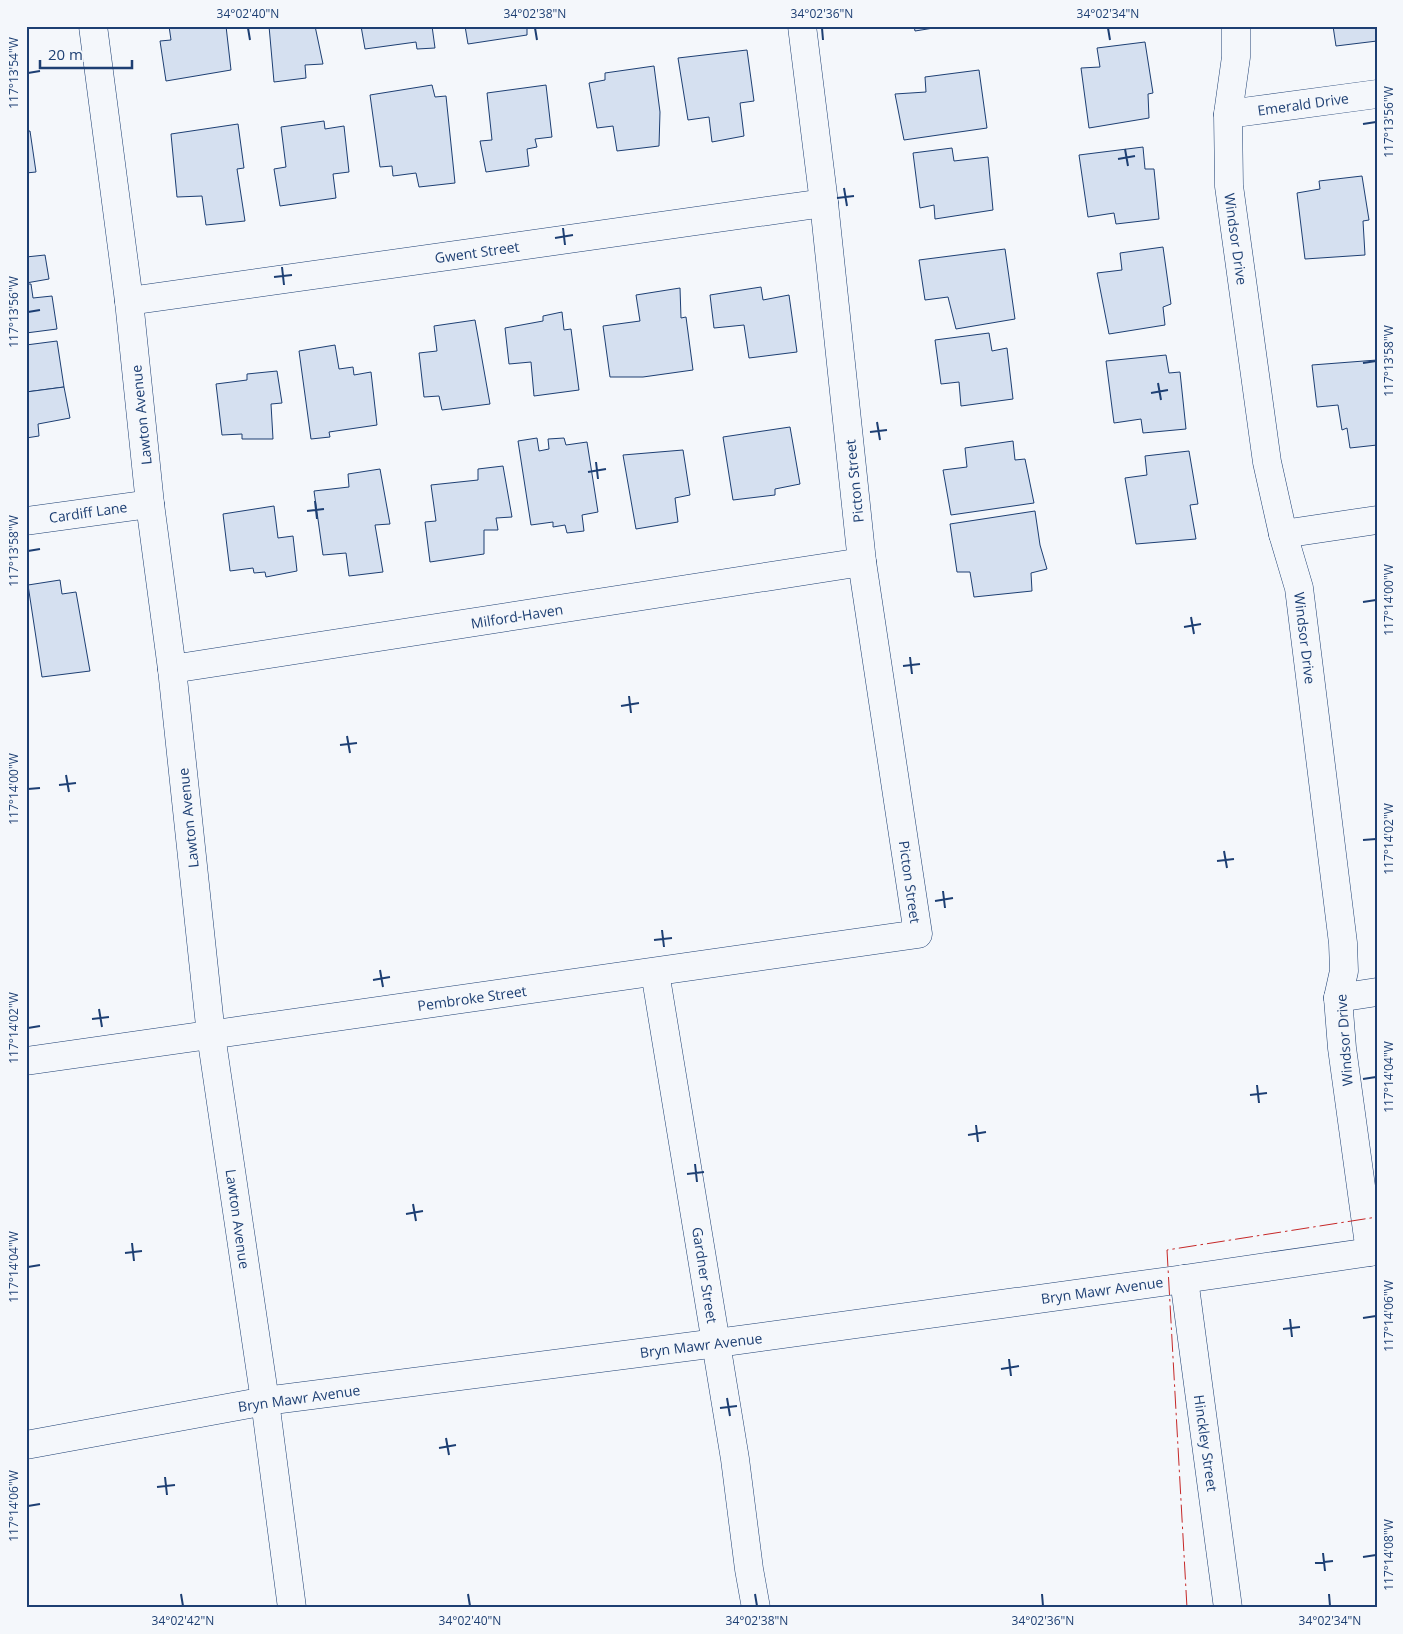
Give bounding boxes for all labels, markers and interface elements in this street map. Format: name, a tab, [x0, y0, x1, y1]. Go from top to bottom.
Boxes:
text: 34°02'40"N	[217, 5, 279, 22]
text: 34°02'38"N	[504, 5, 566, 22]
text: 34°02'36"N	[791, 5, 853, 22]
text: 34°02'34"N	[1077, 5, 1139, 22]
text: 117°13'54"W	[5, 37, 22, 109]
scale bar	[40, 38, 132, 70]
text: 20 m	[48, 44, 83, 64]
text: 117°13'56"W	[1380, 86, 1397, 158]
street label: Emerald Drive	[1256, 88, 1350, 120]
street label: Windsor Drive	[1220, 192, 1252, 286]
street label: Gwent Street	[433, 237, 521, 267]
text: 117°13'56"W	[5, 276, 22, 348]
text: 117°13'58"W	[1380, 325, 1397, 397]
street label: Lawton Avenue	[126, 364, 156, 466]
street label: Picton Street	[840, 439, 868, 523]
street label: Cardiff Lane	[48, 497, 129, 527]
text: 117°13'58"W	[5, 515, 22, 587]
text: 117°14'00"W	[1380, 564, 1397, 636]
street label: Windsor Drive	[1290, 591, 1320, 685]
street label: Milford-Haven	[470, 599, 564, 633]
text: 117°14'00"W	[5, 753, 22, 825]
street label: Lawton Avenue	[173, 767, 203, 869]
text: 117°14'02"W	[1380, 803, 1397, 875]
street label: Picton Street	[895, 839, 925, 925]
street label: Pembroke Street	[416, 981, 528, 1015]
text: 117°14'02"W	[5, 992, 22, 1064]
street label: Windsor Drive	[1331, 993, 1357, 1087]
text: 117°14'04"W	[1380, 1041, 1397, 1113]
street label: Lawton Avenue	[222, 1168, 254, 1270]
street label: Gardner Street	[688, 1226, 722, 1324]
text: 117°14'04"W	[5, 1231, 22, 1303]
street label: Bryn Mawr Avenue	[1040, 1272, 1165, 1308]
text: 117°14'06"W	[1380, 1280, 1397, 1352]
street label: Bryn Mawr Avenue	[639, 1328, 763, 1362]
street label: Bryn Mawr Avenue	[237, 1380, 362, 1416]
street label: Hinckley Street	[1190, 1393, 1222, 1493]
text: 117°14'06"W	[5, 1470, 22, 1542]
text: 117°14'08"W	[1380, 1519, 1397, 1591]
text: 34°02'42"N	[152, 1612, 214, 1629]
text: 34°02'40"N	[439, 1612, 501, 1629]
text: 34°02'38"N	[726, 1612, 788, 1629]
text: 34°02'36"N	[1012, 1612, 1074, 1629]
text: 34°02'34"N	[1299, 1612, 1361, 1629]

